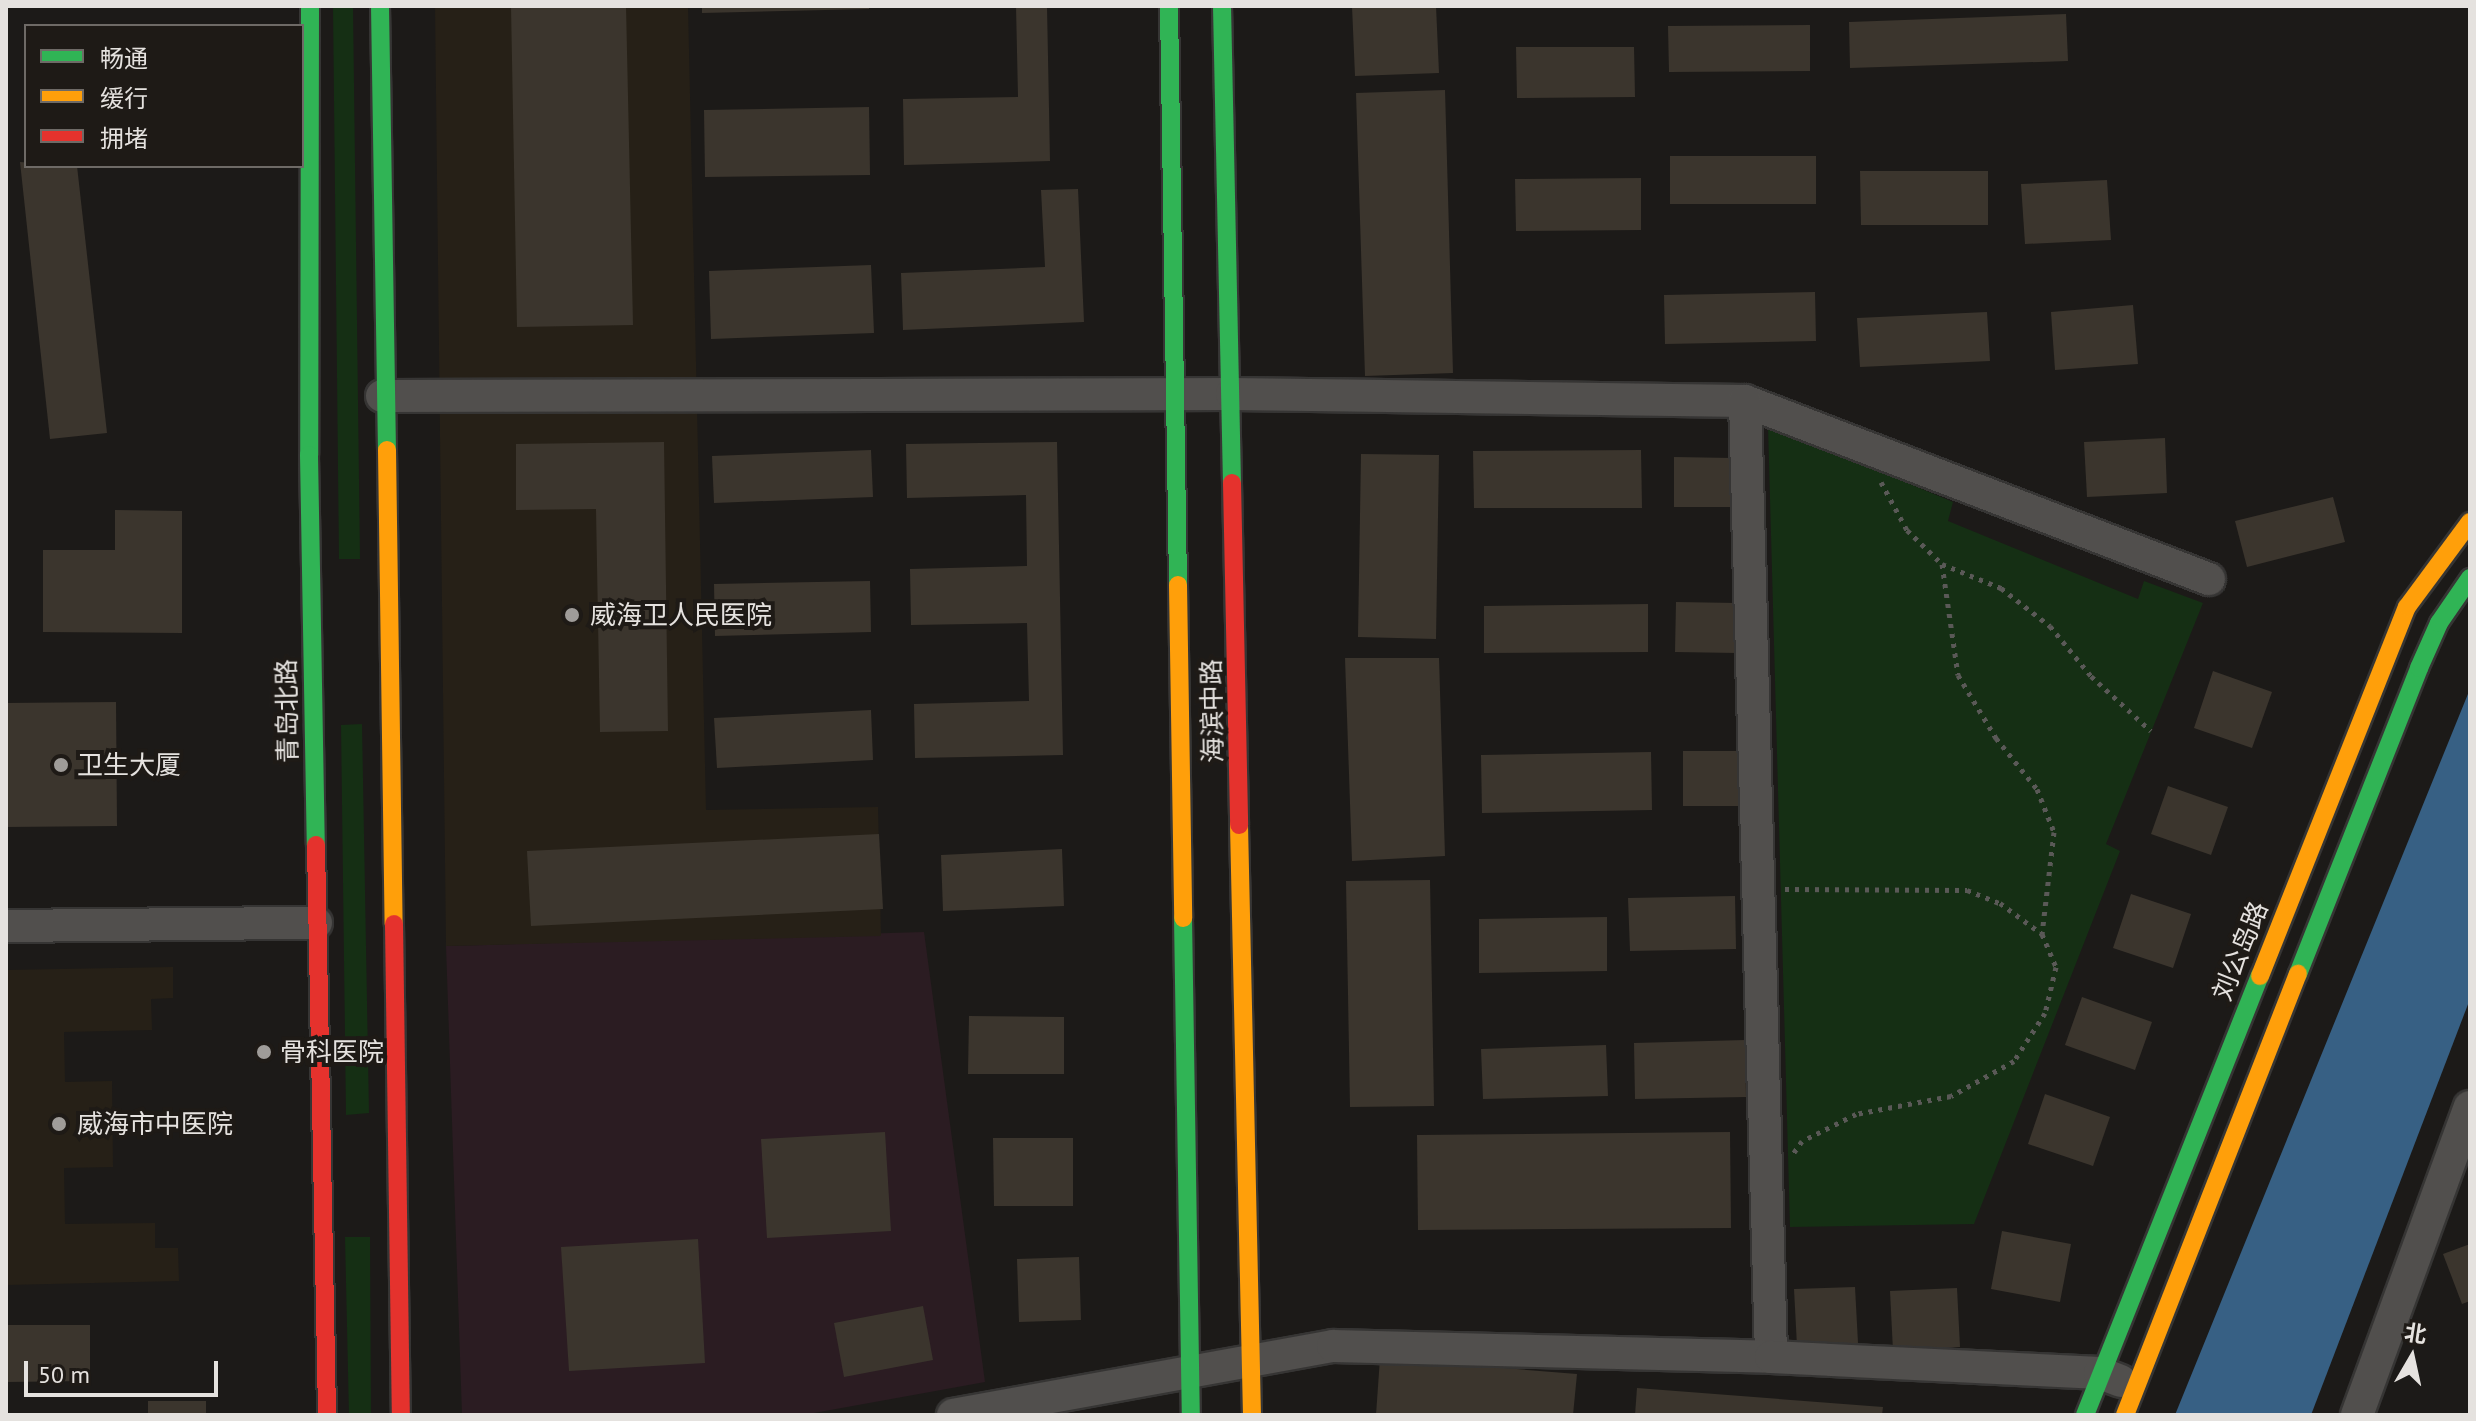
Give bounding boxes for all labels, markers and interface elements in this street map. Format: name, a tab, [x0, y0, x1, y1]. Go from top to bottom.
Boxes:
legend	[24, 24, 304, 168]
text: 畅通	[100, 43, 148, 74]
text: 缓行	[100, 83, 148, 114]
text: 拥堵	[100, 123, 148, 154]
place label: 威海卫人民医院	[590, 599, 772, 631]
marker: 威海卫人民医院	[561, 604, 583, 626]
street label: 青岛北路	[270, 659, 304, 763]
street label: 海滨中路	[1195, 659, 1229, 763]
place label: 卫生大厦	[77, 749, 181, 781]
marker: 卫生大厦	[52, 756, 70, 774]
street label: 刘公岛路	[2206, 897, 2274, 1005]
place label: 骨科医院	[280, 1036, 384, 1068]
marker: 骨科医院	[255, 1043, 273, 1061]
place label: 威海市中医院	[77, 1108, 233, 1140]
marker: 威海市中医院	[48, 1113, 70, 1135]
north arrow	[2372, 1317, 2452, 1397]
text: 北	[2403, 1318, 2429, 1349]
scale bar	[28, 1345, 222, 1395]
text: 50 m	[38, 1359, 90, 1390]

